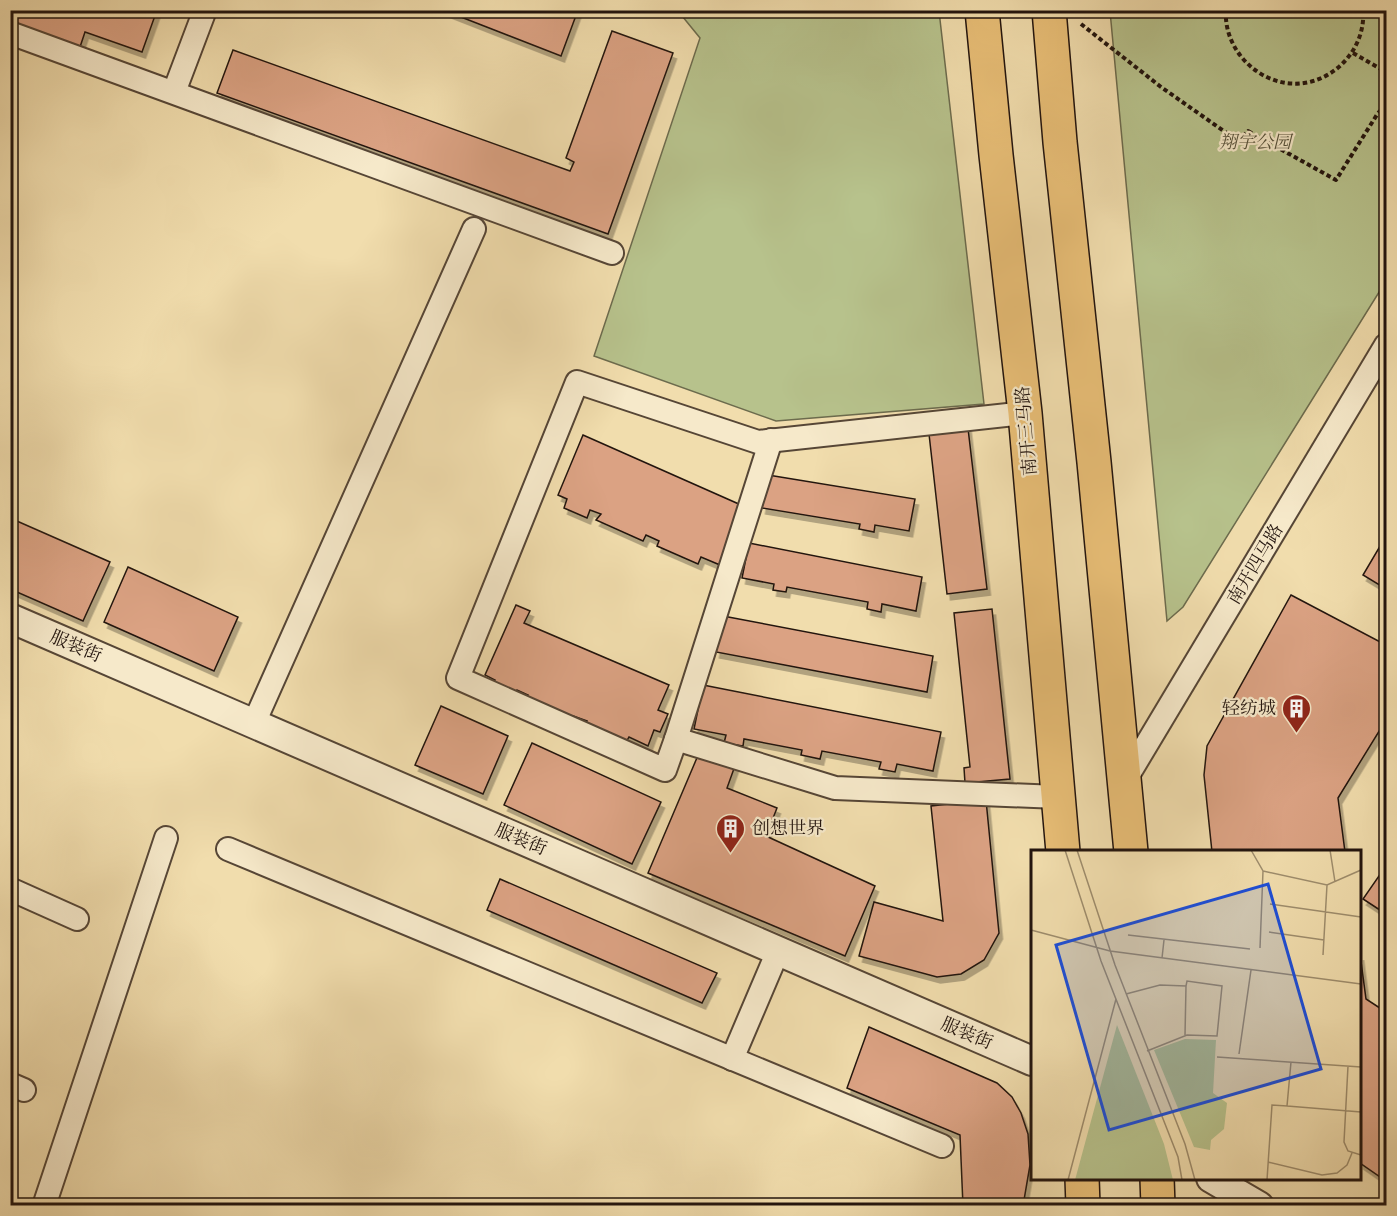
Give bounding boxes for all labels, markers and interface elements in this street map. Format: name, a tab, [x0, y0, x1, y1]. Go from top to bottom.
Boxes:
park label: 翔宇公园	[1219, 131, 1294, 156]
street label: 南开三马路	[1011, 385, 1044, 477]
street label: 南开四马路	[1222, 520, 1290, 610]
street label: 服装街	[46, 625, 105, 669]
building icon: 轻纺城	[1281, 692, 1313, 734]
place label: 轻纺城	[1222, 697, 1276, 722]
building icon: 创想世界	[715, 812, 747, 854]
place label: 创想世界	[752, 817, 824, 842]
street label: 服装街	[491, 818, 550, 862]
inset map	[1031, 850, 1361, 1180]
street label: 服装街	[937, 1012, 996, 1056]

